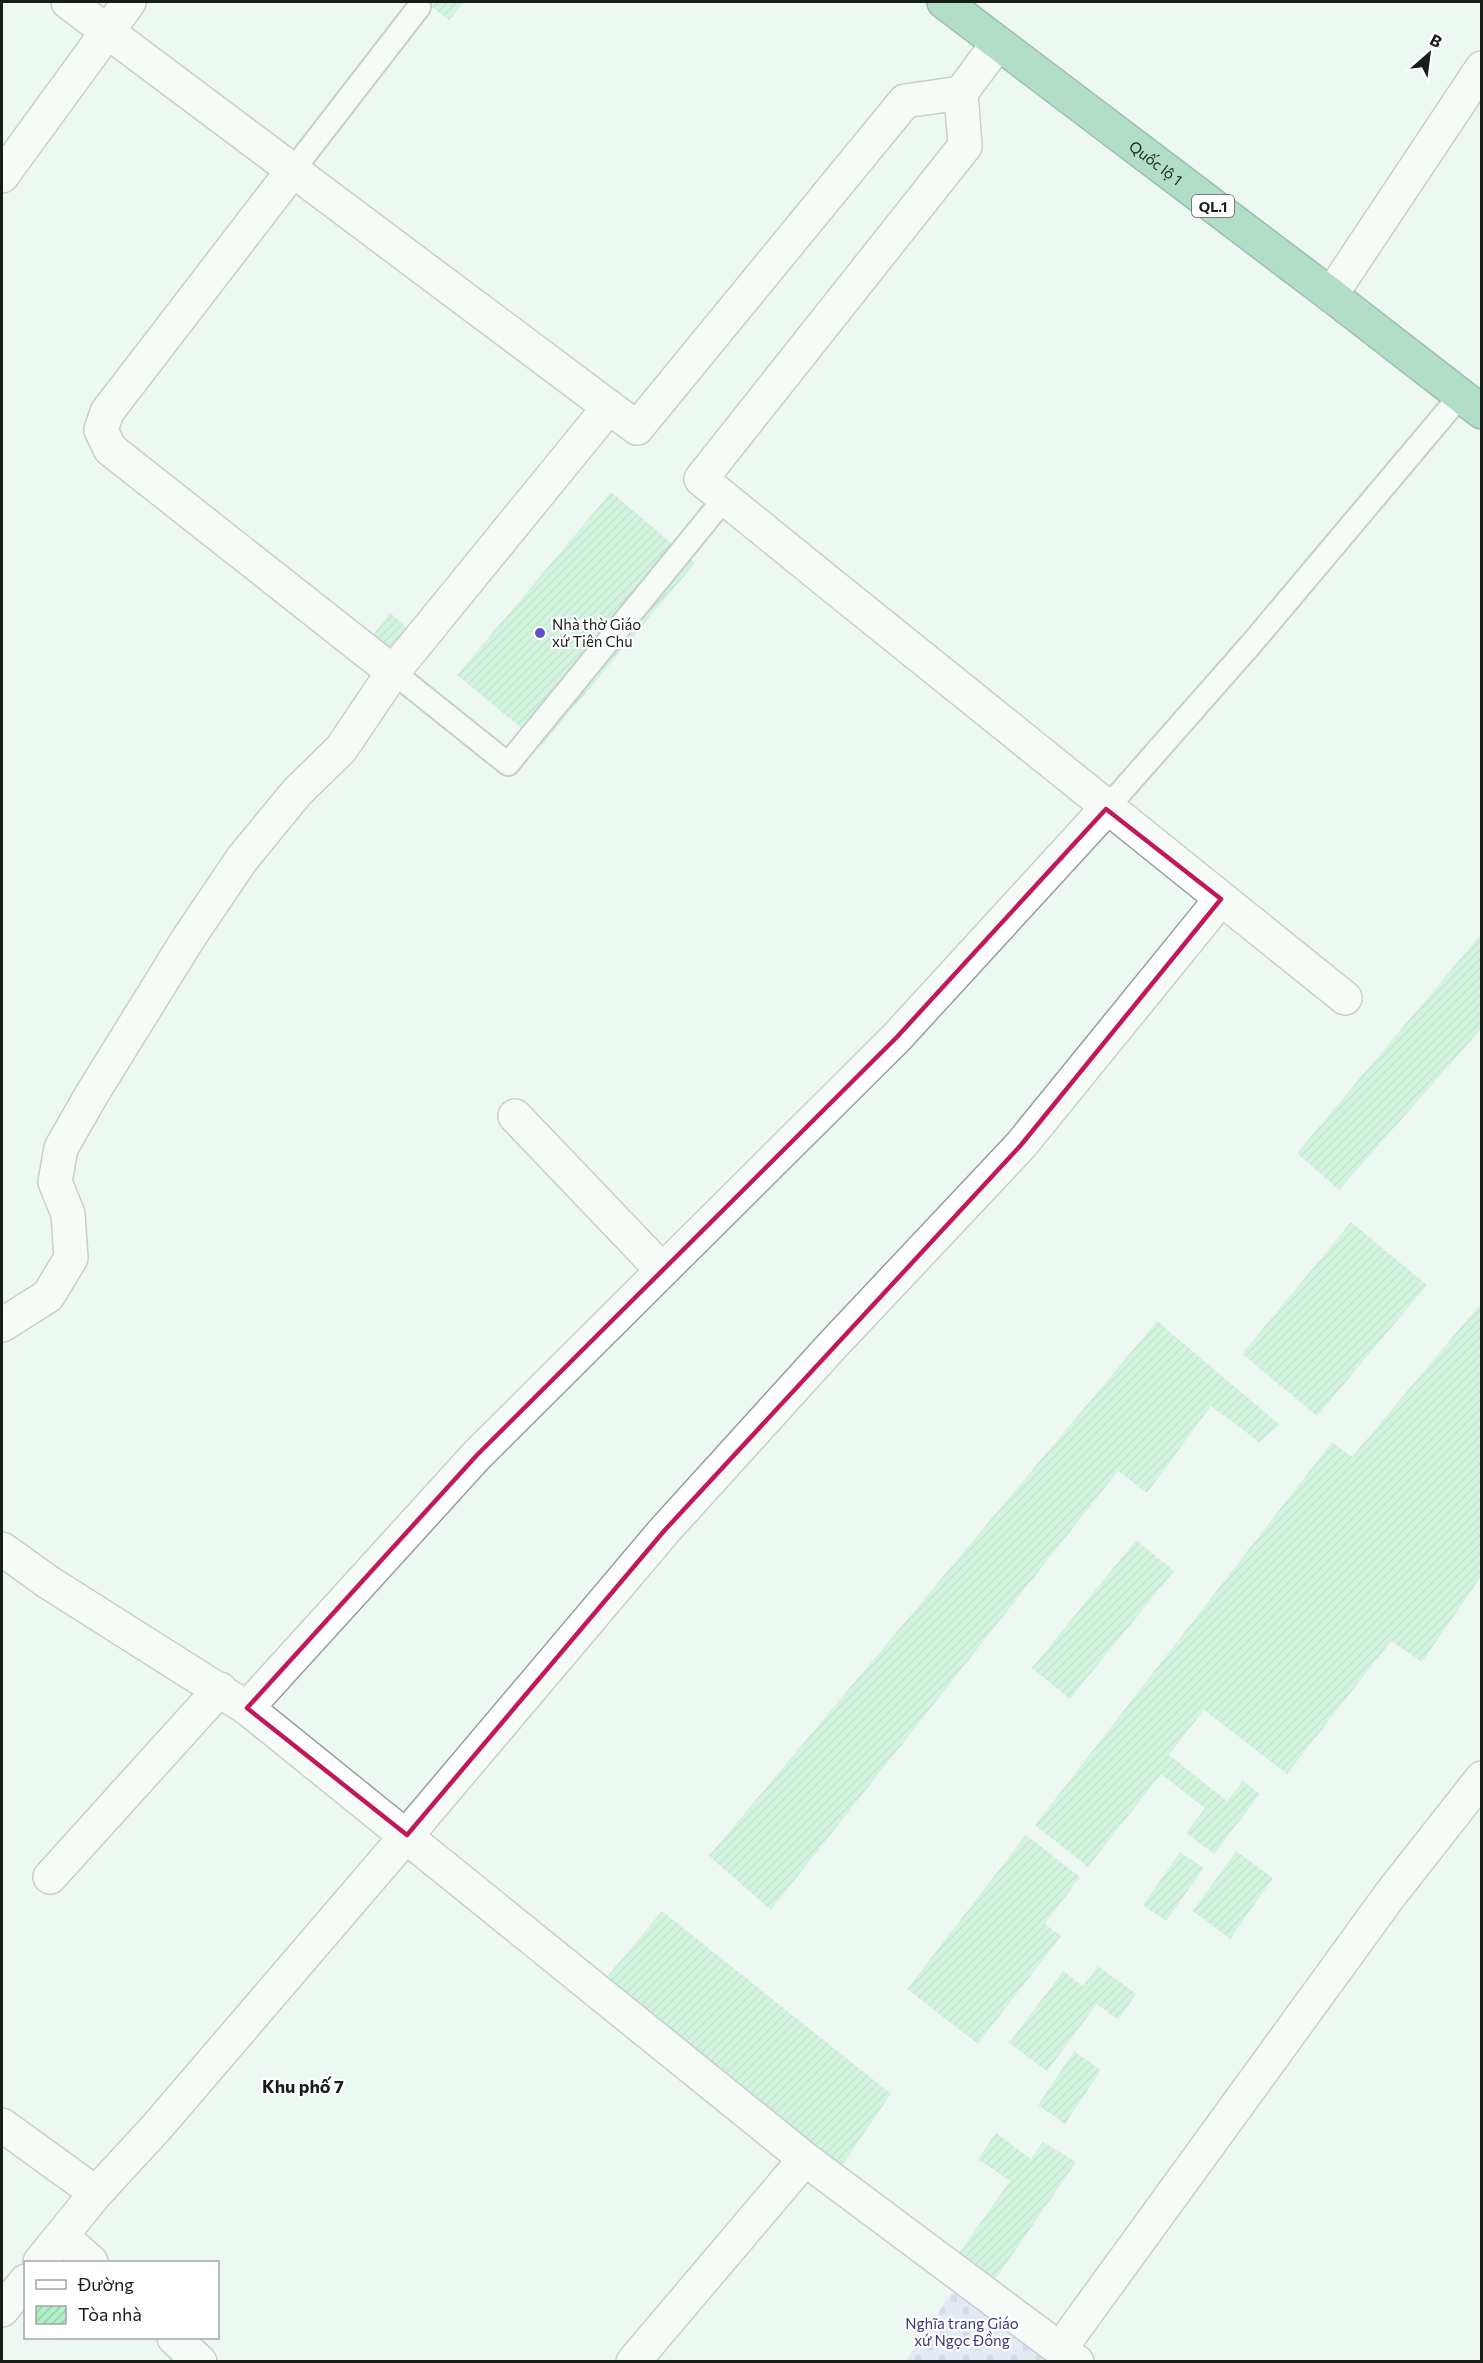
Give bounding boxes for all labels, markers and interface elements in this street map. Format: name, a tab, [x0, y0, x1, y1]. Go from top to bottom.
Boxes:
north arrow	[1399, 24, 1459, 84]
text: B	[1427, 29, 1446, 51]
street label: Quốc lộ 1	[1126, 137, 1186, 188]
road number: QL.1	[1192, 195, 1234, 217]
place label: Nhà thờ Giáo xứ Tiên Chu	[552, 615, 641, 650]
marker: Nhà thờ Giáo xứ Tiên Chu	[533, 626, 547, 640]
district label: Khu phố 7	[262, 2075, 344, 2097]
legend	[24, 2261, 219, 2339]
text: Đường	[77, 2273, 134, 2295]
text: Tòa nhà	[78, 2303, 142, 2325]
park label: Nghĩa trang Giáo xứ Ngọc Đồng	[905, 2314, 1019, 2349]

